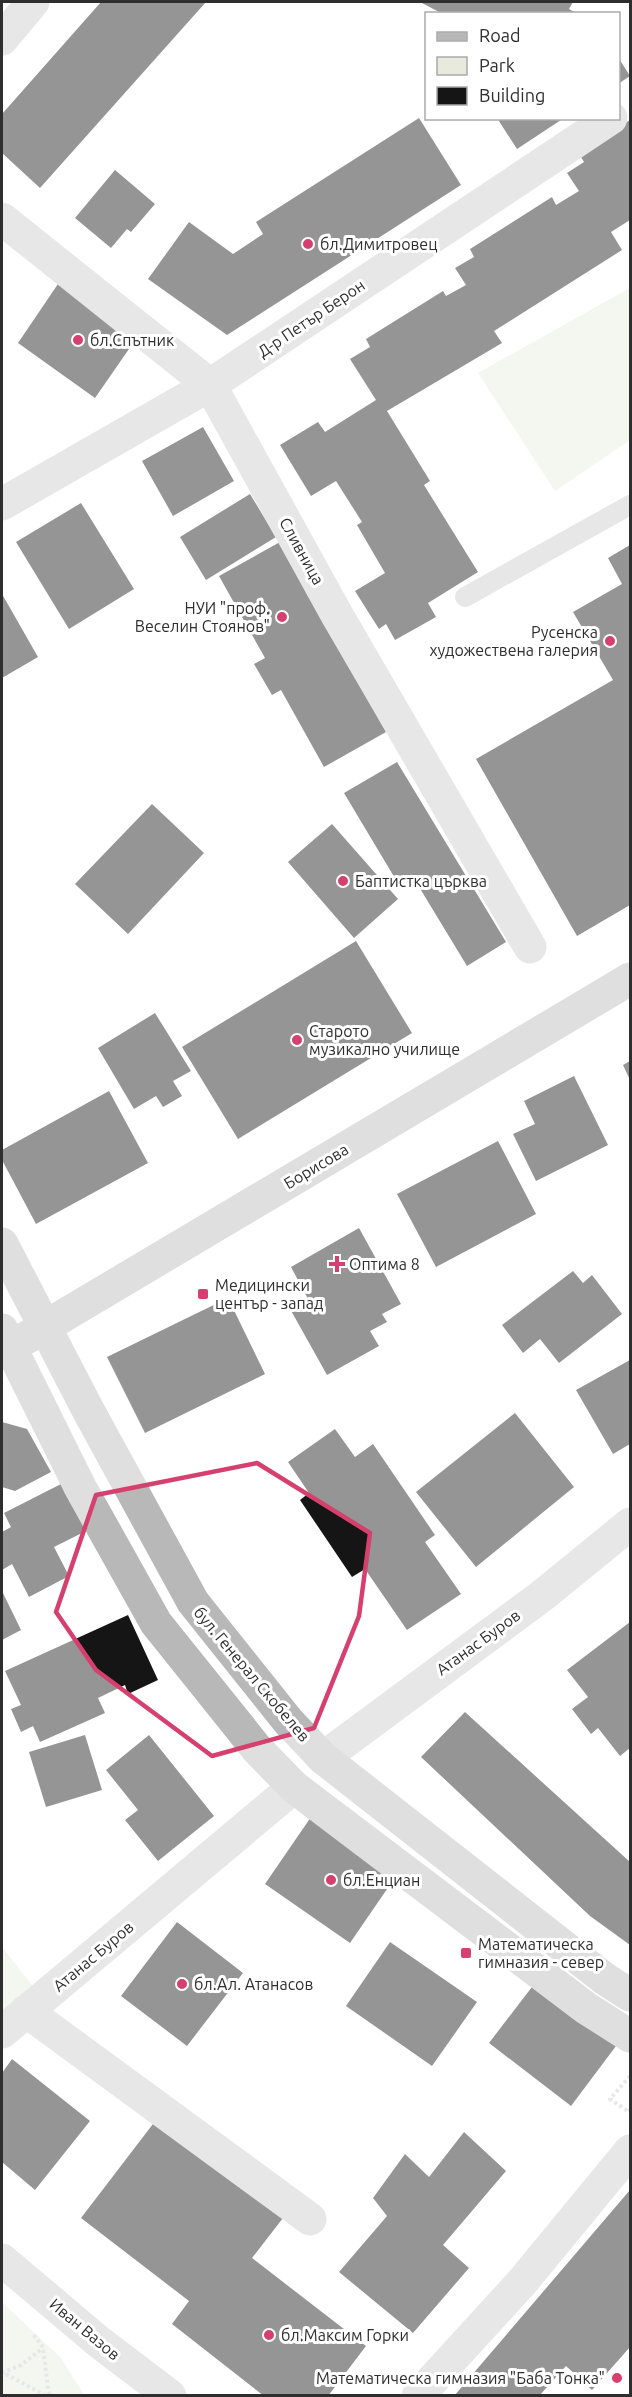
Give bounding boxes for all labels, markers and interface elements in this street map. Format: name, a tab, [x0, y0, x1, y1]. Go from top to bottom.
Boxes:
legend	[425, 12, 620, 120]
text: Road	[479, 25, 521, 45]
text: Park	[479, 55, 515, 75]
text: Building	[479, 85, 545, 105]
place label: бл.Димитровец	[320, 235, 437, 253]
marker: бл.Димитровец	[301, 237, 315, 251]
street label: Д-р Петър Берон	[254, 276, 368, 360]
place label: бл.Спътник	[90, 331, 174, 349]
marker: бл.Спътник	[71, 333, 85, 347]
street label: Сливница	[276, 514, 328, 588]
place label: НУИ "проф. Веселин Стоянов"	[135, 599, 270, 635]
marker: НУИ "проф. Веселин Стоянов"	[275, 610, 289, 624]
place label: Русенска художествена галерия	[429, 623, 598, 659]
marker: Русенска художествена галерия	[603, 634, 617, 648]
place label: Баптистка църква	[355, 872, 487, 890]
marker: Баптистка църква	[336, 874, 350, 888]
place label: Старото музикално училище	[309, 1022, 460, 1058]
marker: Старото музикално училище	[290, 1033, 304, 1047]
street label: Борисова	[281, 1140, 351, 1192]
place label: Оптима 8	[349, 1255, 420, 1273]
marker: Оптима 8	[330, 1257, 344, 1271]
place label: Медицински център - запад	[215, 1276, 323, 1312]
marker: Медицински център - запад	[196, 1287, 210, 1301]
street label: бул. Генерал Скобелев	[190, 1603, 314, 1745]
street label: Атанас Буров	[433, 1606, 523, 1678]
place label: бл.Енциан	[343, 1871, 420, 1889]
marker: бл.Енциан	[324, 1873, 338, 1887]
street label: Атанас Буров	[49, 1917, 137, 1995]
place label: Математическа гимназия - север	[478, 1935, 604, 1971]
marker: Математическа гимназия - север	[459, 1946, 473, 1960]
place label: бл.Ал. Атанасов	[194, 1975, 313, 1993]
marker: бл.Ал. Атанасов	[175, 1977, 189, 1991]
street label: Иван Вазов	[46, 2295, 124, 2363]
place label: бл.Максим Горки	[281, 2326, 409, 2344]
marker: бл.Максим Горки	[262, 2328, 276, 2342]
place label: Математическа гимназия "Баба Тонка"	[316, 2369, 605, 2387]
marker: Математическа гимназия "Баба Тонка"	[610, 2371, 624, 2385]

